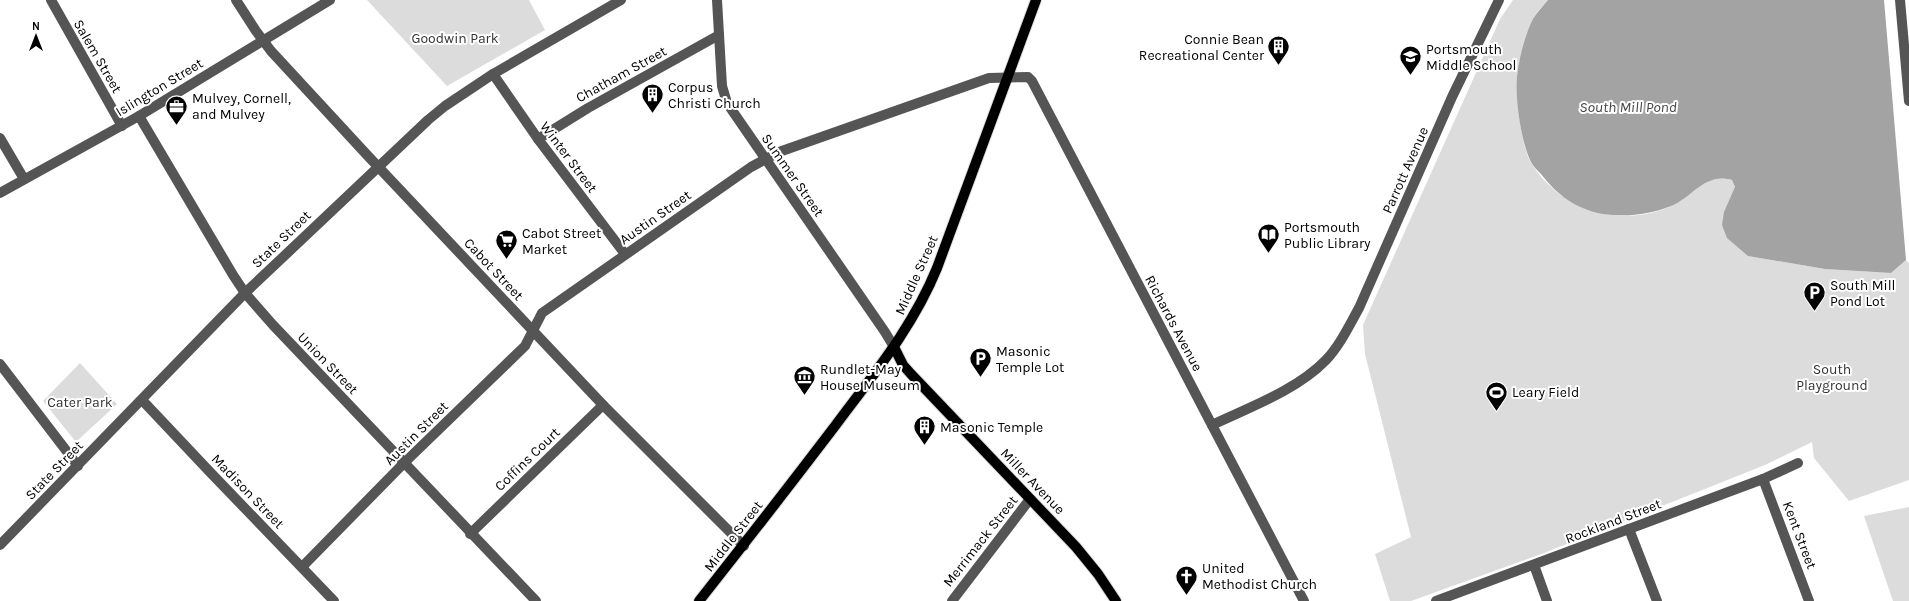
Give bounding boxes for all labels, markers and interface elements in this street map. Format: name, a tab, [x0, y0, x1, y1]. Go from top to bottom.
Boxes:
north arrow	[16, 16, 56, 56]
street label: Salem Street	[70, 16, 125, 96]
text: N	[32, 20, 40, 33]
park label: Goodwin Park	[411, 30, 499, 47]
place label: Connie Bean Recreational Center	[1139, 31, 1265, 64]
building icon: Connie Bean Recreational Center	[1266, 34, 1292, 67]
place label: Portsmouth Middle School	[1426, 41, 1516, 74]
street label: Chatham Street	[573, 43, 670, 106]
school or university icon: Portsmouth Middle School	[1397, 44, 1423, 77]
street label: Islington Street	[113, 55, 206, 120]
place label: Corpus Christi Church	[668, 79, 761, 112]
building icon: Corpus Christi Church	[640, 82, 666, 115]
place label: Mulvey, Cornell, and Mulvey	[192, 90, 291, 123]
office icon: Mulvey, Cornell, and Mulvey	[163, 93, 189, 126]
water label: South Mill Pond	[1579, 98, 1677, 116]
street label: Winter Street	[536, 118, 601, 196]
street label: Parrott Avenue	[1379, 124, 1432, 216]
street label: Summer Street	[758, 131, 827, 220]
street label: Austin Street	[616, 186, 694, 248]
street label: State Street	[248, 207, 314, 272]
place label: Portsmouth Public Library	[1284, 219, 1371, 252]
library icon: Portsmouth Public Library	[1256, 222, 1282, 255]
place label: Cabot Street Market	[522, 225, 601, 258]
supermarket icon: Cabot Street Market	[494, 228, 520, 261]
street label: Middle Street	[891, 233, 942, 318]
street label: Cabot Street	[460, 235, 527, 304]
street label: Richards Avenue	[1141, 272, 1206, 374]
place label: South Mill Pond Lot	[1830, 277, 1896, 310]
parking icon: South Mill Pond Lot	[1802, 280, 1828, 313]
street label: Union Street	[294, 329, 361, 398]
place label: Masonic Temple Lot	[996, 343, 1064, 376]
parking icon: Masonic Temple Lot	[967, 346, 993, 379]
place label: Rundlet-May House Museum	[820, 361, 920, 394]
park label: South Playground	[1796, 361, 1868, 394]
museum icon: Rundlet-May House Museum	[791, 364, 817, 397]
sports icon: Leary Field	[1484, 379, 1510, 412]
place label: Leary Field	[1512, 384, 1579, 401]
park label: Cater Park	[47, 394, 113, 411]
street label: Austin Street	[381, 398, 452, 469]
building icon: Masonic Temple	[912, 414, 938, 447]
place label: Masonic Temple	[940, 419, 1043, 436]
street label: Coffins Court	[491, 424, 564, 495]
street label: State Street	[22, 437, 87, 503]
street label: Miller Avenue	[997, 445, 1068, 518]
street label: Madison Street	[208, 450, 288, 532]
street label: Merrimack Street	[940, 492, 1021, 590]
street label: Rockland Street	[1563, 495, 1664, 548]
street label: Middle Street	[700, 497, 766, 575]
street label: Kent Street	[1779, 499, 1820, 571]
place label: United Methodist Church	[1202, 560, 1317, 593]
church icon: United Methodist Church	[1173, 563, 1199, 596]

